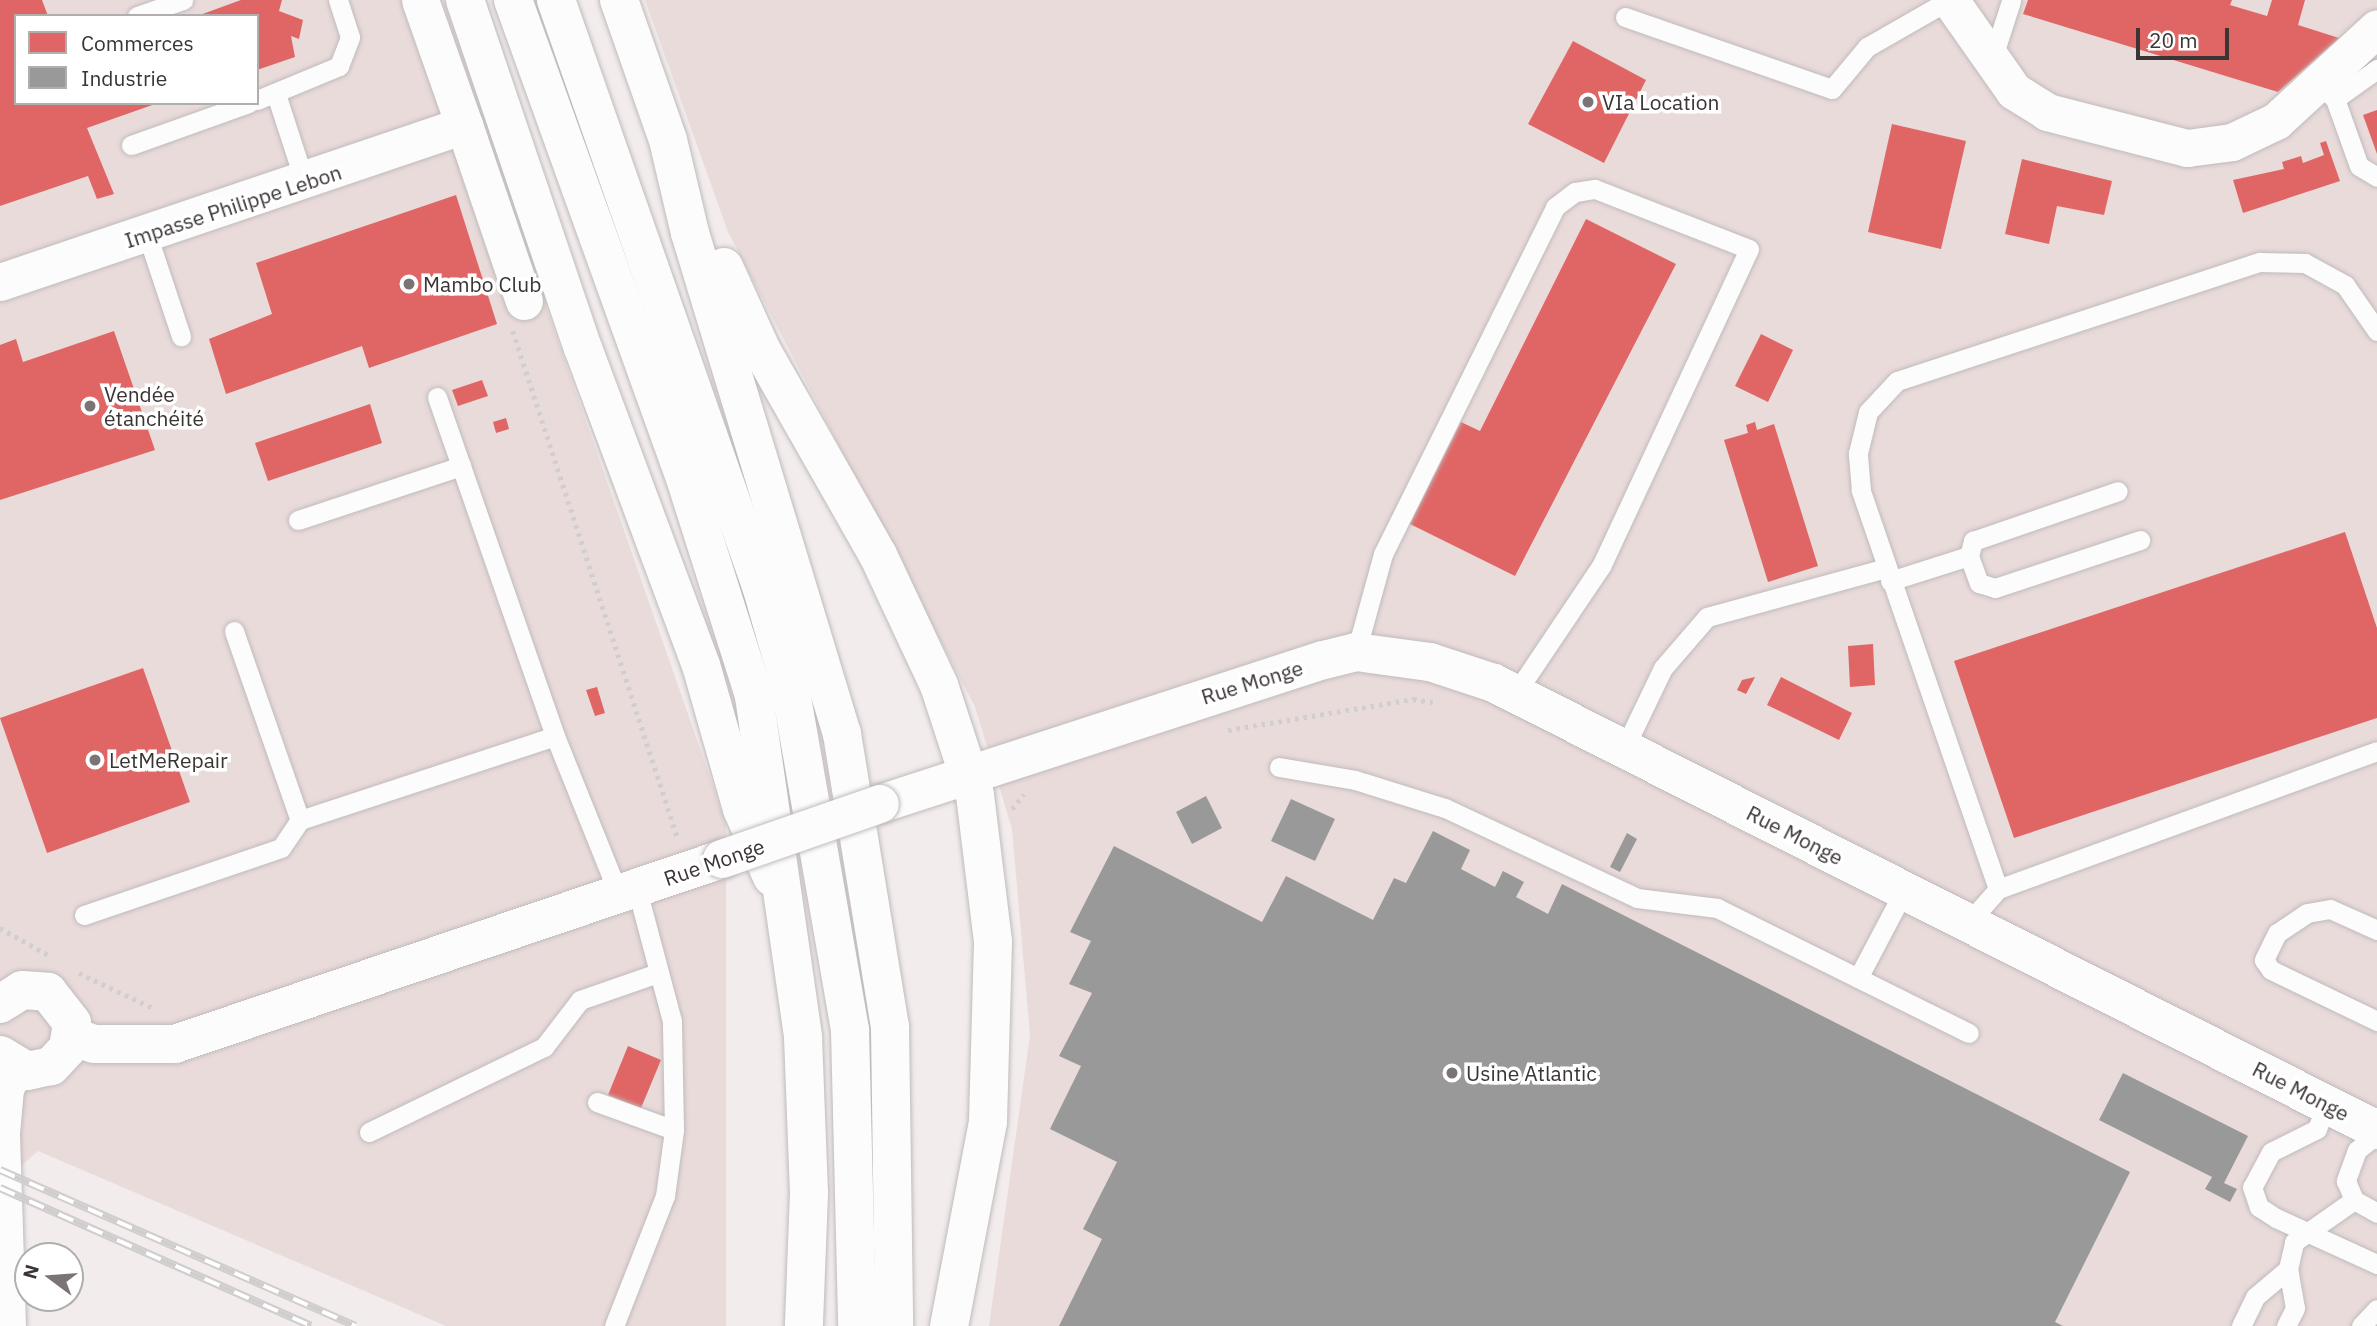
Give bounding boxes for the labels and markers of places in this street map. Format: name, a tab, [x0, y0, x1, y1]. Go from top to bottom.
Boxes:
place label: VIa Location	[1602, 89, 1720, 115]
marker: VIa Location	[1580, 94, 1596, 110]
place label: Mambo Club	[423, 271, 541, 297]
marker: Mambo Club	[401, 276, 417, 292]
place label: Vendée étanchéité	[104, 381, 204, 431]
marker: Vendée étanchéité	[82, 398, 98, 414]
place label: LetMeRepair	[109, 747, 228, 773]
marker: LetMeRepair	[87, 752, 103, 768]
place label: Usine Atlantic	[1466, 1060, 1597, 1086]
marker: Usine Atlantic	[1444, 1065, 1460, 1081]

